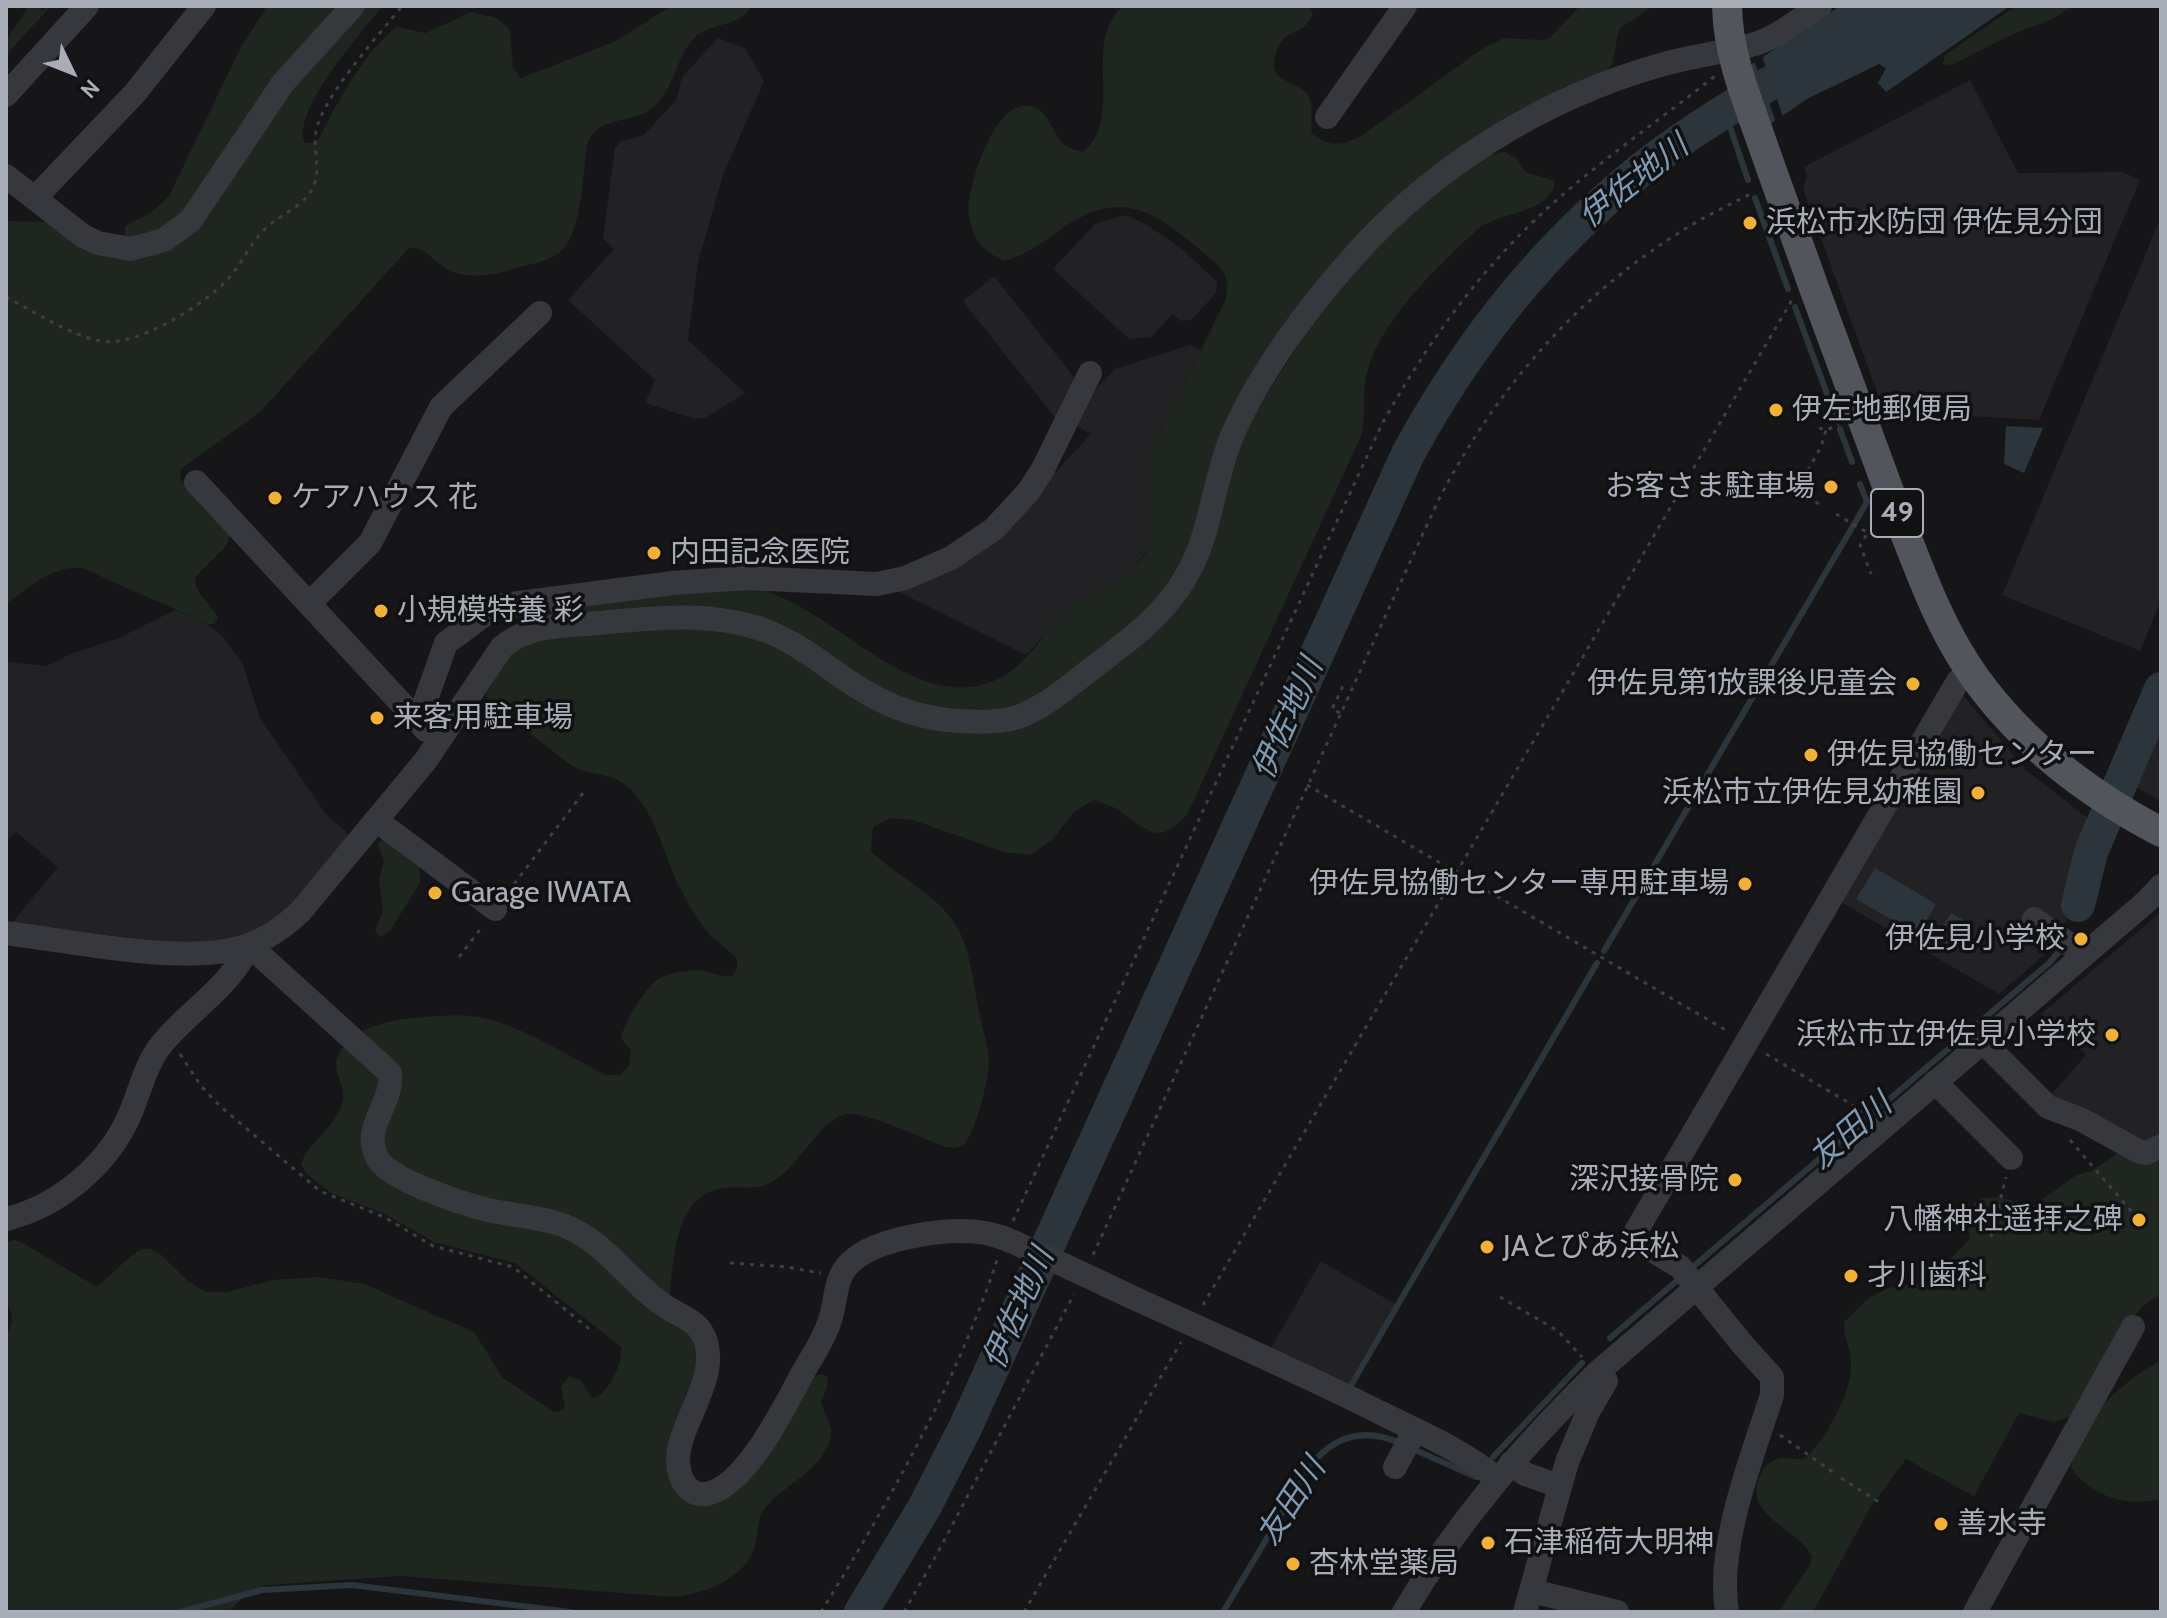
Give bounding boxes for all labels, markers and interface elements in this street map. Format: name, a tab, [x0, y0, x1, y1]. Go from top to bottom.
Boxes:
north arrow	[32, 32, 112, 112]
text: N	[75, 74, 105, 104]
water label: 伊佐地川	[1572, 127, 1696, 237]
place label: 浜松市水防団 伊佐見分団	[1766, 205, 2103, 241]
marker: 浜松市水防団 伊佐見分団	[1741, 214, 1759, 232]
place label: 伊左地郵便局	[1792, 392, 1972, 428]
marker: 伊左地郵便局	[1767, 401, 1785, 419]
place label: お客さま駐車場	[1605, 469, 1815, 505]
marker: お客さま駐車場	[1822, 478, 1840, 496]
place label: ケアハウス 花	[291, 480, 478, 516]
marker: ケアハウス 花	[266, 489, 284, 507]
road number: 49	[1871, 489, 1923, 537]
place label: 内田記念医院	[670, 535, 850, 571]
marker: 内田記念医院	[645, 544, 663, 562]
place label: 小規模特養 彩	[397, 593, 584, 629]
marker: 小規模特養 彩	[372, 602, 390, 620]
water label: 伊佐地川	[1244, 653, 1332, 785]
place label: 伊佐見第1放課後児童会	[1587, 666, 1897, 702]
marker: 伊佐見第1放課後児童会	[1904, 675, 1922, 693]
place label: 来客用駐車場	[393, 700, 573, 736]
marker: 来客用駐車場	[368, 709, 386, 727]
place label: 伊佐見協働センター	[1827, 737, 2097, 773]
marker: 伊佐見協働センター	[1802, 746, 1820, 764]
place label: 浜松市立伊佐見幼稚園	[1662, 775, 1962, 811]
marker: 浜松市立伊佐見幼稚園	[1969, 784, 1987, 802]
place label: 伊佐見協働センター専用駐車場	[1309, 866, 1729, 902]
place label: Garage IWATA	[451, 875, 631, 911]
marker: 伊佐見協働センター専用駐車場	[1736, 875, 1754, 893]
marker: Garage IWATA	[426, 884, 444, 902]
place label: 伊佐見小学校	[1885, 921, 2065, 957]
marker: 伊佐見小学校	[2072, 930, 2090, 948]
place label: 浜松市立伊佐見小学校	[1796, 1017, 2096, 1053]
marker: 浜松市立伊佐見小学校	[2103, 1026, 2121, 1044]
water label: 友田川	[1802, 1086, 1900, 1178]
place label: 深沢接骨院	[1569, 1162, 1719, 1198]
marker: 深沢接骨院	[1726, 1171, 1744, 1189]
place label: 八幡神社遥拝之碑	[1883, 1202, 2123, 1238]
marker: 八幡神社遥拝之碑	[2130, 1211, 2148, 1229]
place label: JAとぴあ浜松	[1503, 1229, 1679, 1265]
marker: JAとぴあ浜松	[1478, 1238, 1496, 1256]
water label: 伊佐地川	[975, 1243, 1063, 1375]
place label: 才川歯科	[1867, 1258, 1987, 1294]
marker: 才川歯科	[1842, 1267, 1860, 1285]
water label: 友田川	[1250, 1451, 1334, 1553]
place label: 善水寺	[1957, 1506, 2047, 1542]
marker: 善水寺	[1932, 1515, 1950, 1533]
place label: 石津稲荷大明神	[1504, 1525, 1714, 1561]
marker: 石津稲荷大明神	[1479, 1534, 1497, 1552]
place label: 杏林堂薬局	[1309, 1546, 1459, 1582]
marker: 杏林堂薬局	[1284, 1555, 1302, 1573]

